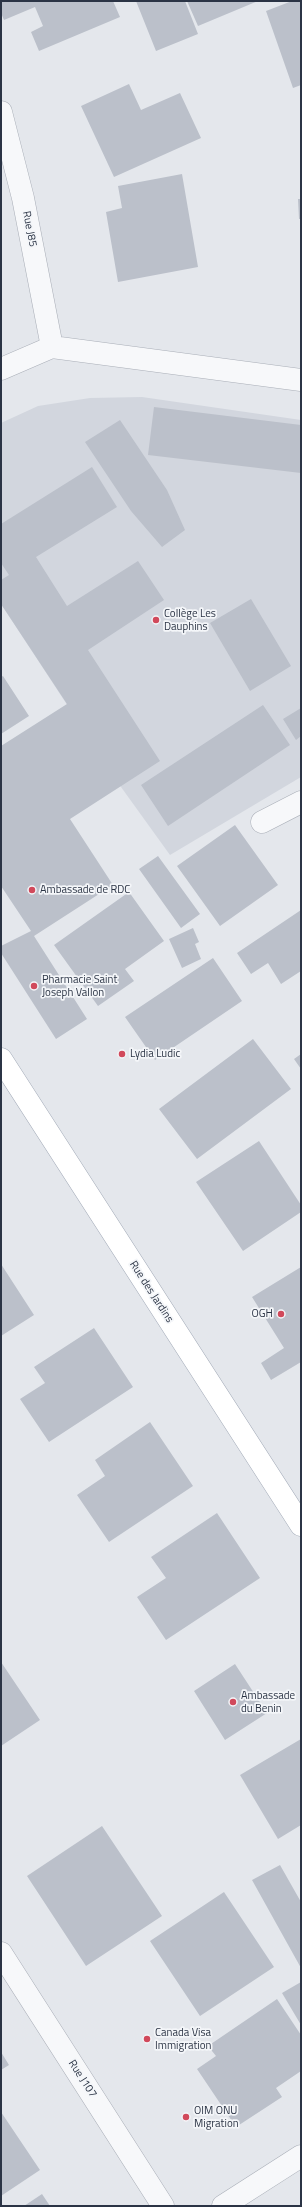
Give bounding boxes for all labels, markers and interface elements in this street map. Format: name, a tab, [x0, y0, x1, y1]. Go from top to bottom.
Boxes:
street label: Rue J85	[19, 210, 39, 248]
place label: Collège Les Dauphins	[164, 607, 216, 633]
marker: Collège Les Dauphins	[151, 615, 161, 625]
place label: Ambassade de RDC	[40, 883, 130, 897]
marker: Ambassade de RDC	[27, 885, 37, 895]
place label: Pharmacie Saint Joseph Vallon	[42, 973, 117, 999]
marker: Pharmacie Saint Joseph Vallon	[29, 981, 39, 991]
place label: Lydia Ludic	[130, 1047, 180, 1061]
marker: Lydia Ludic	[117, 1049, 127, 1059]
street label: Rue des Jardins	[126, 1259, 176, 1325]
place label: OGH	[252, 1307, 273, 1321]
marker: OGH	[276, 1309, 286, 1319]
place label: Ambassade du Benin	[241, 1689, 295, 1715]
marker: Ambassade du Benin	[228, 1697, 238, 1707]
place label: Canada Visa Immigration	[155, 2026, 211, 2052]
marker: Canada Visa Immigration	[142, 2034, 152, 2044]
street label: Rue J107	[65, 2058, 99, 2100]
place label: OIM ONU Migration	[194, 2104, 239, 2130]
marker: OIM ONU Migration	[181, 2112, 191, 2122]

